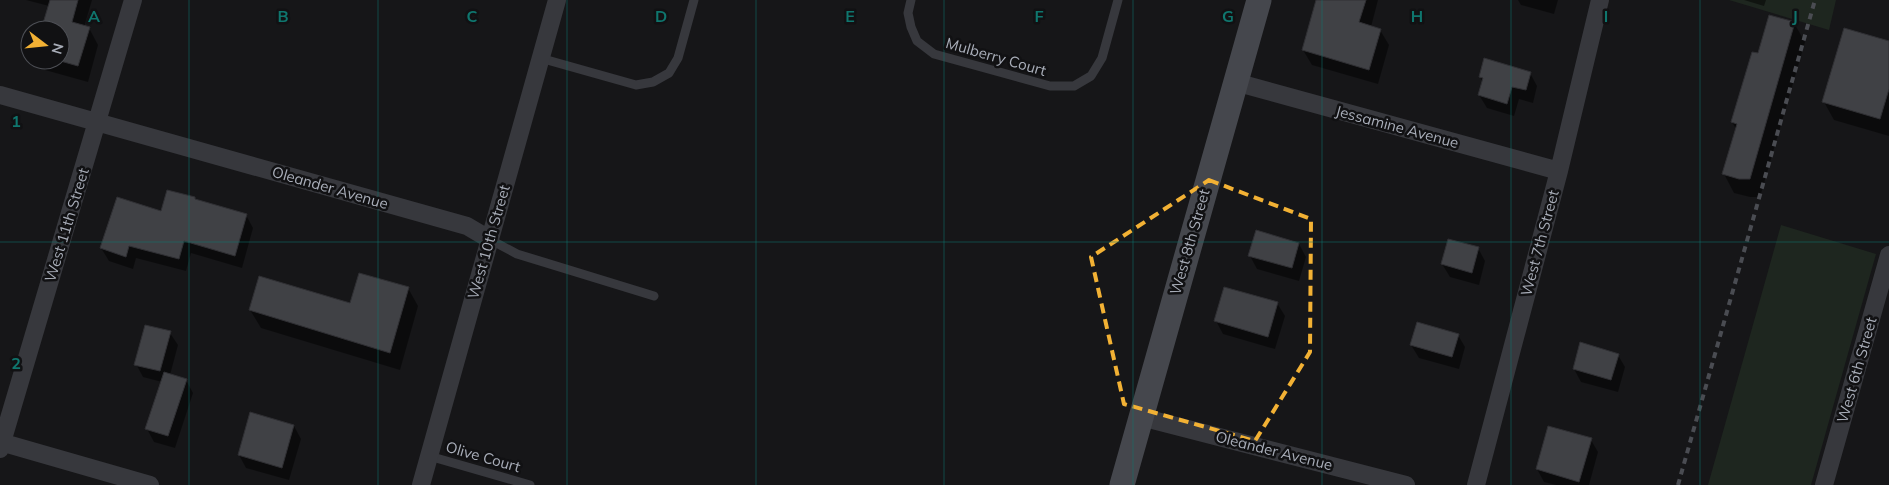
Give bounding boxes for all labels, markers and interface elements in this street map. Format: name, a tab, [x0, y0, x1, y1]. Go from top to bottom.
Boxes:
text: A	[88, 6, 100, 26]
text: B	[277, 6, 289, 26]
text: C	[467, 6, 478, 26]
text: D	[655, 6, 667, 26]
text: E	[845, 6, 855, 26]
text: F	[1034, 6, 1044, 26]
text: G	[1222, 6, 1234, 26]
text: H	[1411, 6, 1423, 26]
text: I	[1604, 6, 1608, 26]
text: J	[1792, 6, 1798, 26]
north arrow	[20, 20, 70, 70]
street label: Mulberry Court	[944, 33, 1049, 80]
text: N	[47, 41, 68, 56]
street label: Jessamine Avenue	[1333, 101, 1461, 152]
text: 1	[11, 111, 21, 131]
street label: Oleander Avenue	[270, 162, 390, 213]
street label: West 11th Street	[40, 166, 93, 284]
street label: West 10th Street	[463, 183, 514, 301]
street label: West 8th Street	[1165, 187, 1214, 297]
street label: West 7th Street	[1516, 188, 1563, 298]
street label: West 6th Street	[1832, 315, 1881, 425]
text: 2	[11, 353, 21, 373]
street label: Oleander Avenue	[1214, 427, 1335, 474]
street label: Olive Court	[444, 437, 523, 476]

